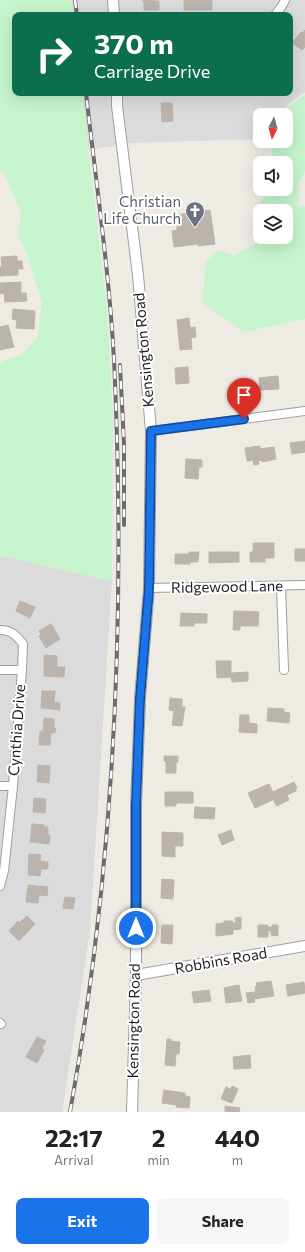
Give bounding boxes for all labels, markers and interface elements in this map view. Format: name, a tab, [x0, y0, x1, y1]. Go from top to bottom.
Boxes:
text: 370 m	[94, 26, 174, 60]
icon: right	[28, 28, 80, 80]
text: Carriage Drive	[94, 60, 210, 82]
north arrow	[253, 108, 293, 148]
map controls	[253, 108, 293, 244]
button: sound	[253, 156, 293, 196]
place label: Christian Life Church	[103, 192, 181, 227]
church icon: Christian Life Church	[184, 200, 206, 228]
button: layers	[253, 204, 293, 244]
street label: Kensington Road	[129, 292, 157, 408]
pin	[227, 378, 261, 419]
icon: arrive	[233, 384, 255, 406]
street label: Ridgewood Lane	[171, 576, 283, 596]
street label: Cynthia Drive	[4, 683, 28, 776]
position arrow	[115, 907, 157, 949]
street label: Robbins Road	[173, 943, 268, 977]
street label: Kensington Road	[123, 963, 143, 1079]
text: 22:17	[45, 1123, 103, 1152]
text: 2	[152, 1123, 165, 1152]
text: 440	[215, 1123, 260, 1152]
text: Arrival	[54, 1152, 93, 1168]
text: min	[148, 1152, 170, 1168]
text: m	[232, 1152, 243, 1168]
button: Exit	[16, 1198, 149, 1244]
button: Share	[157, 1198, 289, 1244]

